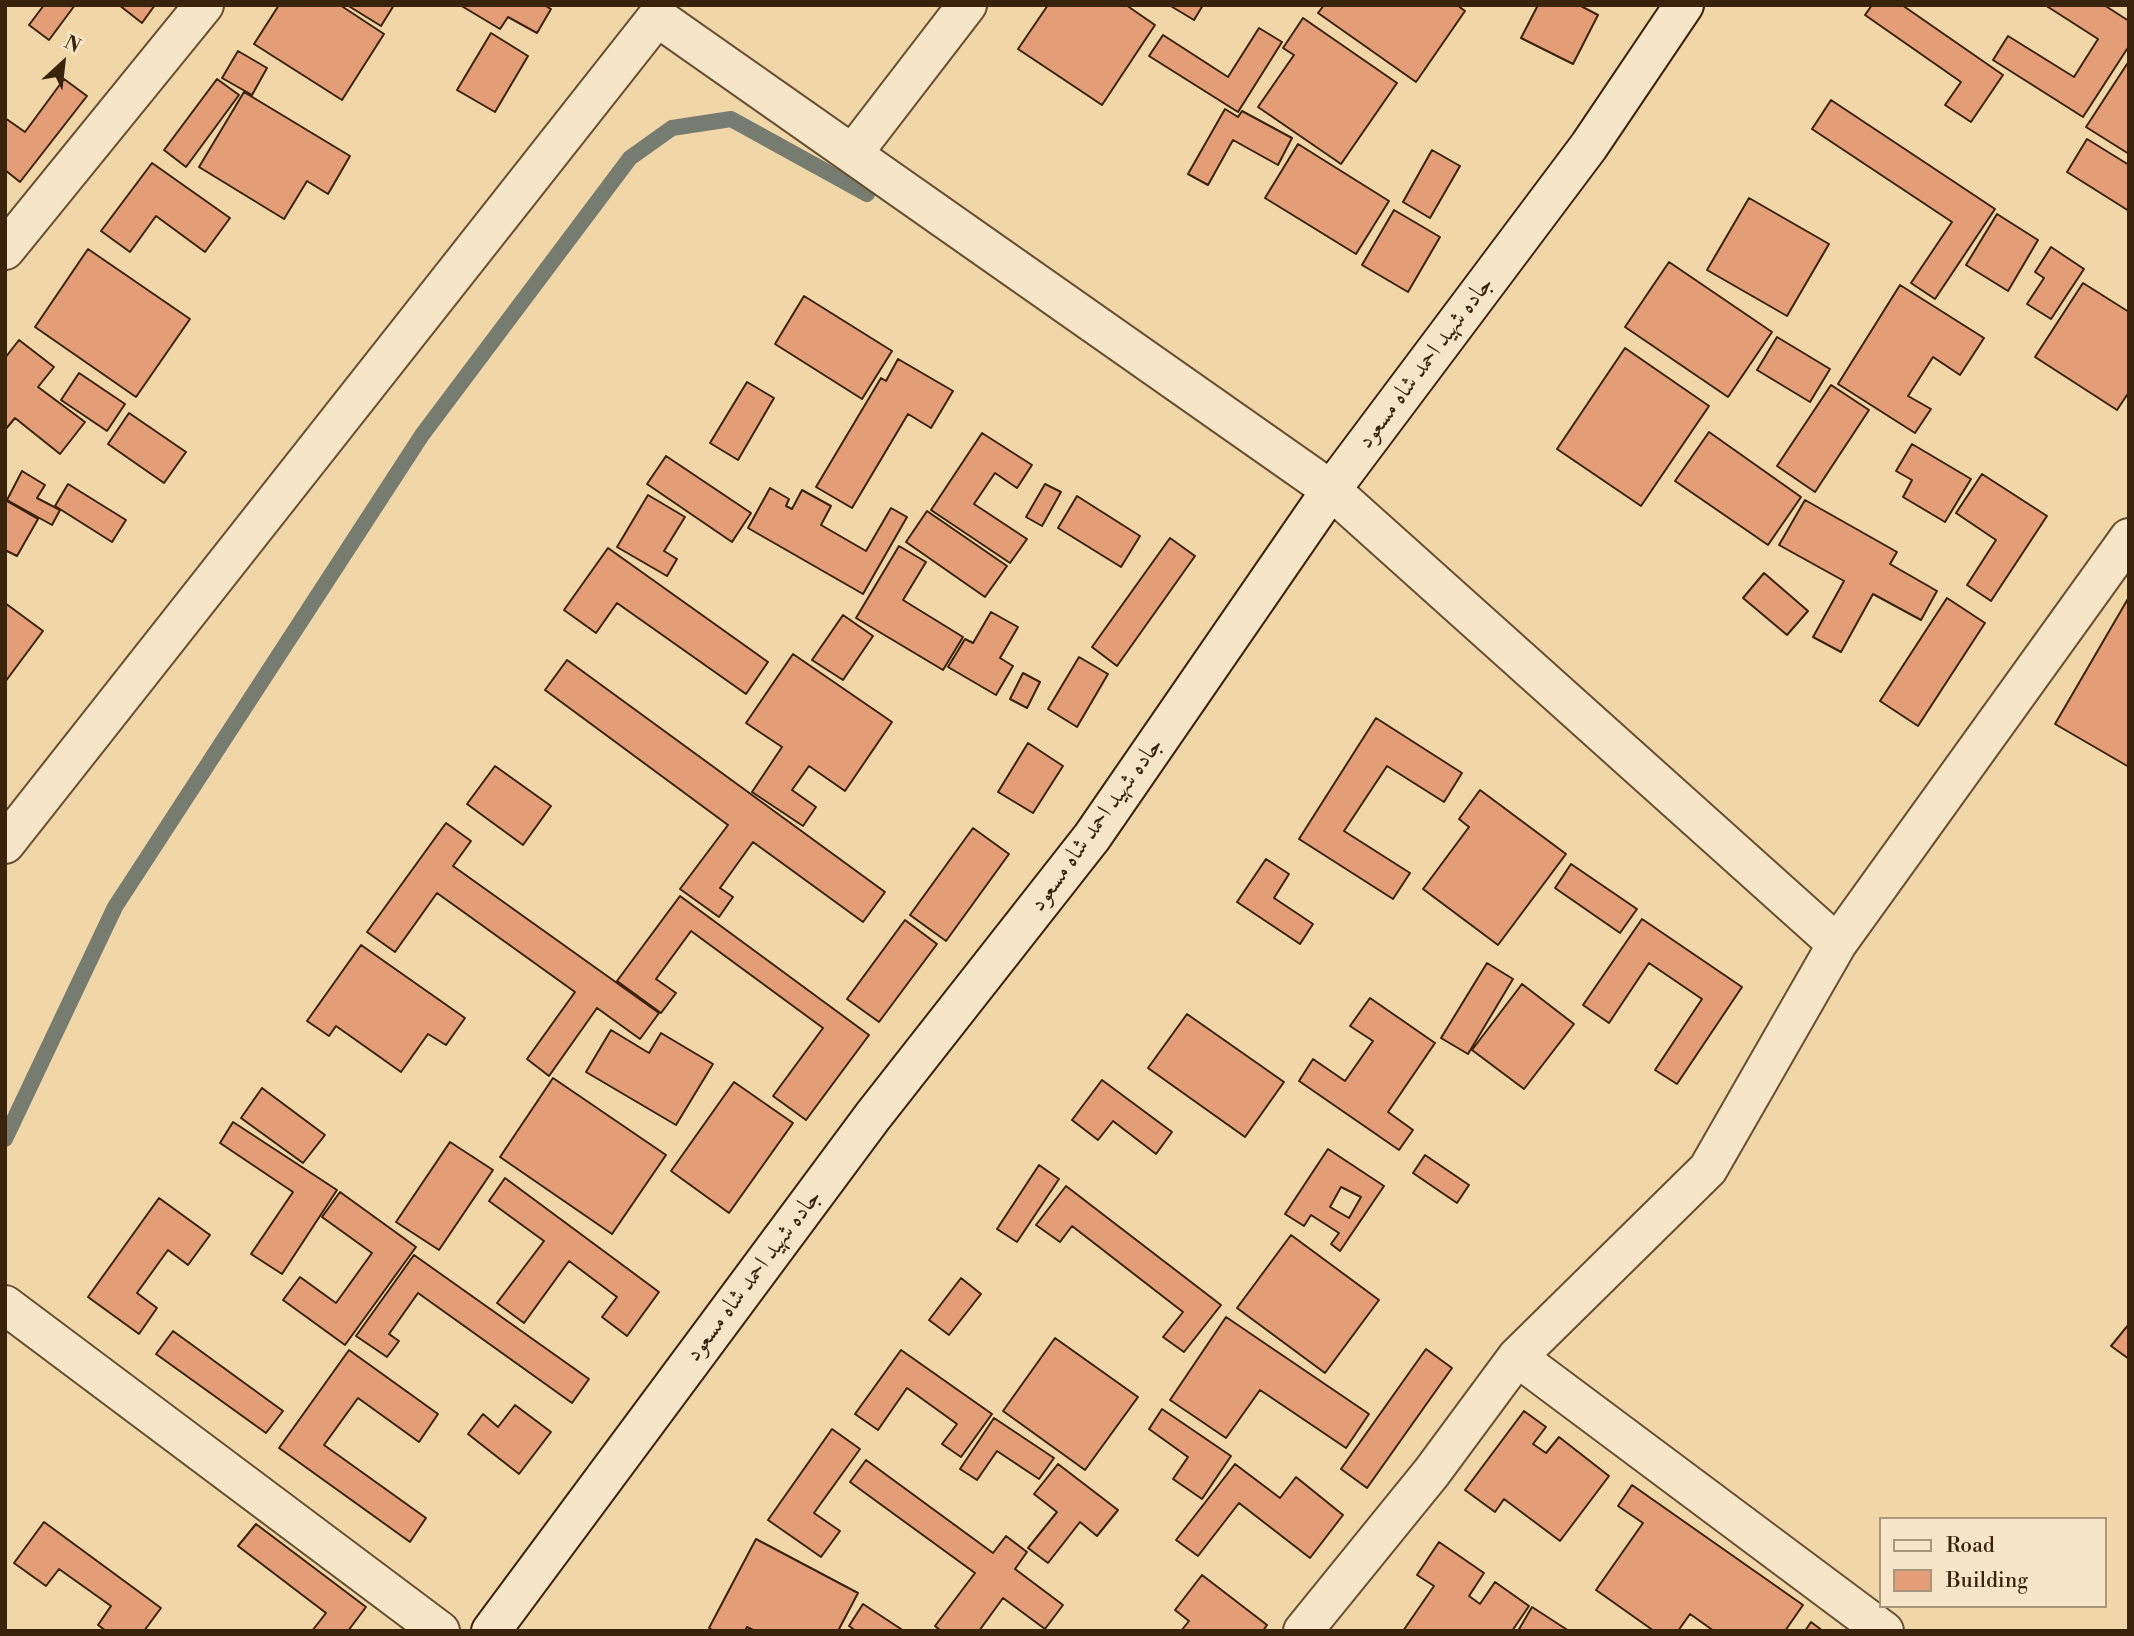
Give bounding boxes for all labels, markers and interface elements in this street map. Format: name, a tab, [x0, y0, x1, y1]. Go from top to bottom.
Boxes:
north arrow	[28, 28, 98, 98]
text: N	[60, 30, 85, 58]
street label: جاده شهيد احمد شاه مسعود	[1352, 271, 1500, 455]
street label: جاده شهيد احمد شاه مسعود	[1024, 732, 1170, 918]
street label: جاده شهيد احمد شاه مسعود	[680, 1184, 828, 1368]
legend	[1878, 1517, 2106, 1608]
text: Road	[1946, 1533, 1995, 1559]
text: Building	[1946, 1568, 2028, 1594]

